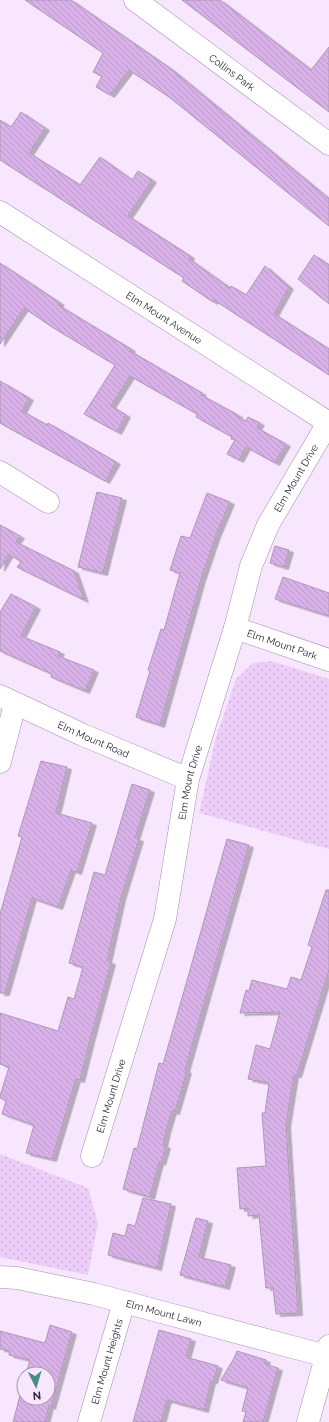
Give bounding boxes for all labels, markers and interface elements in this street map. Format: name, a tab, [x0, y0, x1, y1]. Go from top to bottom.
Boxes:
street label: Collins Park	[207, 52, 258, 93]
street label: Elm Mount Avenue	[124, 289, 204, 346]
street label: Elm Mount Drive	[271, 442, 320, 514]
street label: Elm Mount Park	[246, 627, 319, 661]
street label: Elm Mount Road	[56, 718, 131, 759]
street label: Elm Mount Drive	[176, 743, 204, 821]
street label: Elm Mount Drive	[94, 1057, 127, 1134]
street label: Elm Mount Lawn	[125, 1297, 203, 1328]
street label: Elm Mount Heights	[89, 1317, 124, 1406]
north arrow	[16, 1366, 56, 1406]
text: N	[32, 1389, 42, 1402]

